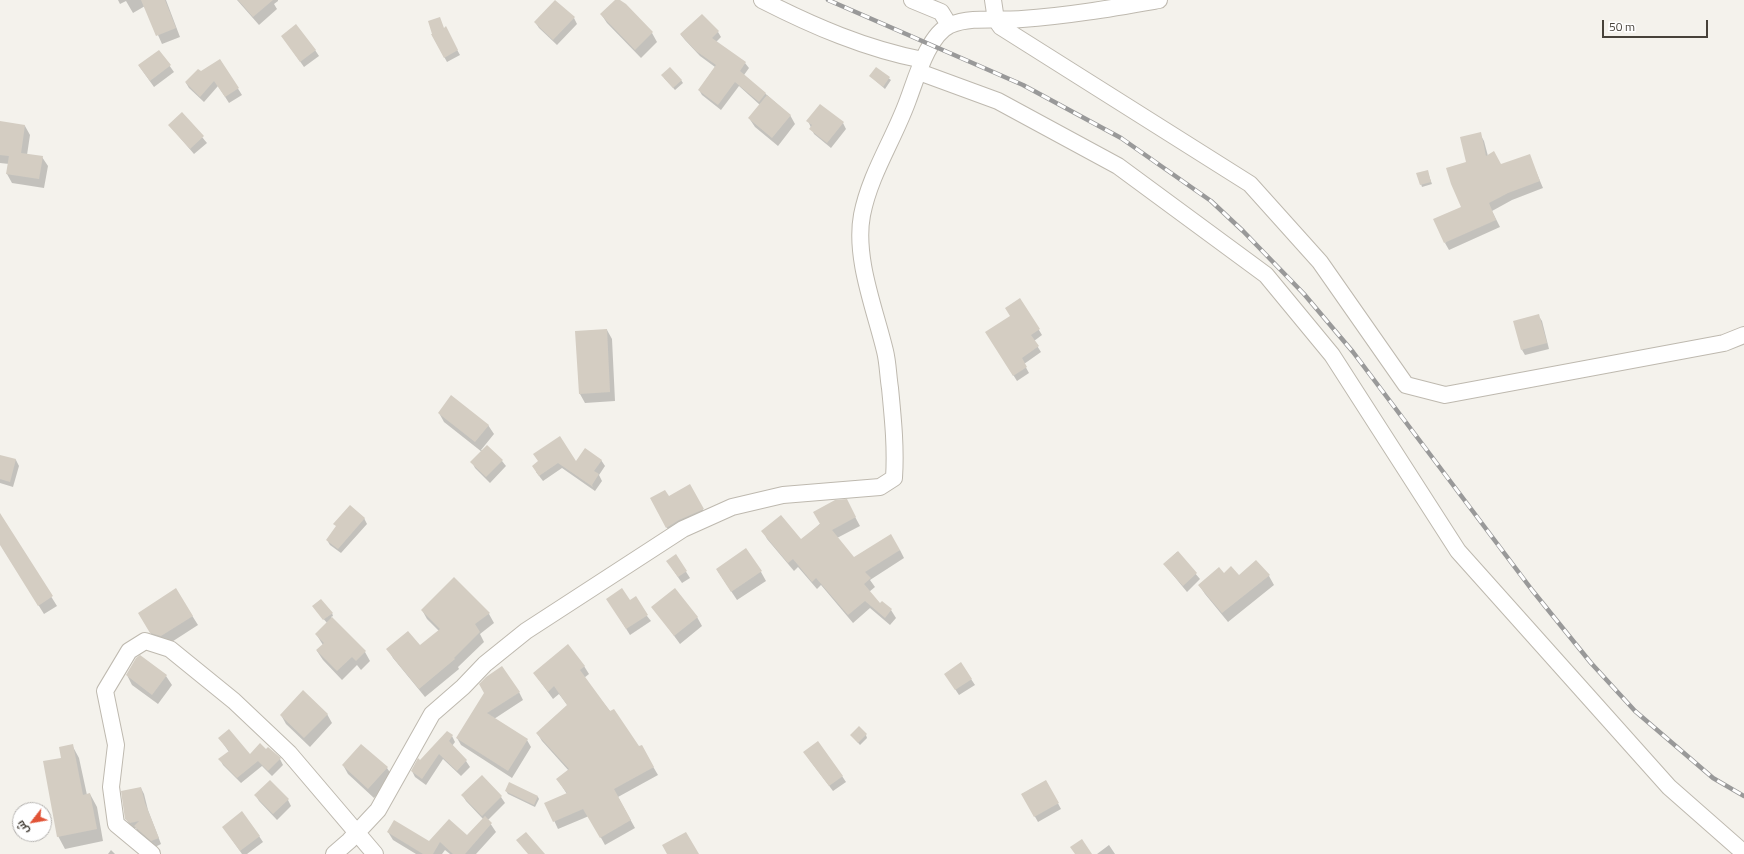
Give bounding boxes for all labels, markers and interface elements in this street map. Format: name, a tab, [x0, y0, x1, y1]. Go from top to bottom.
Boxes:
scale bar	[1604, 12, 1710, 38]
text: 50 m	[1609, 17, 1635, 36]
north arrow	[12, 802, 52, 842]
text: ش	[12, 817, 33, 838]

